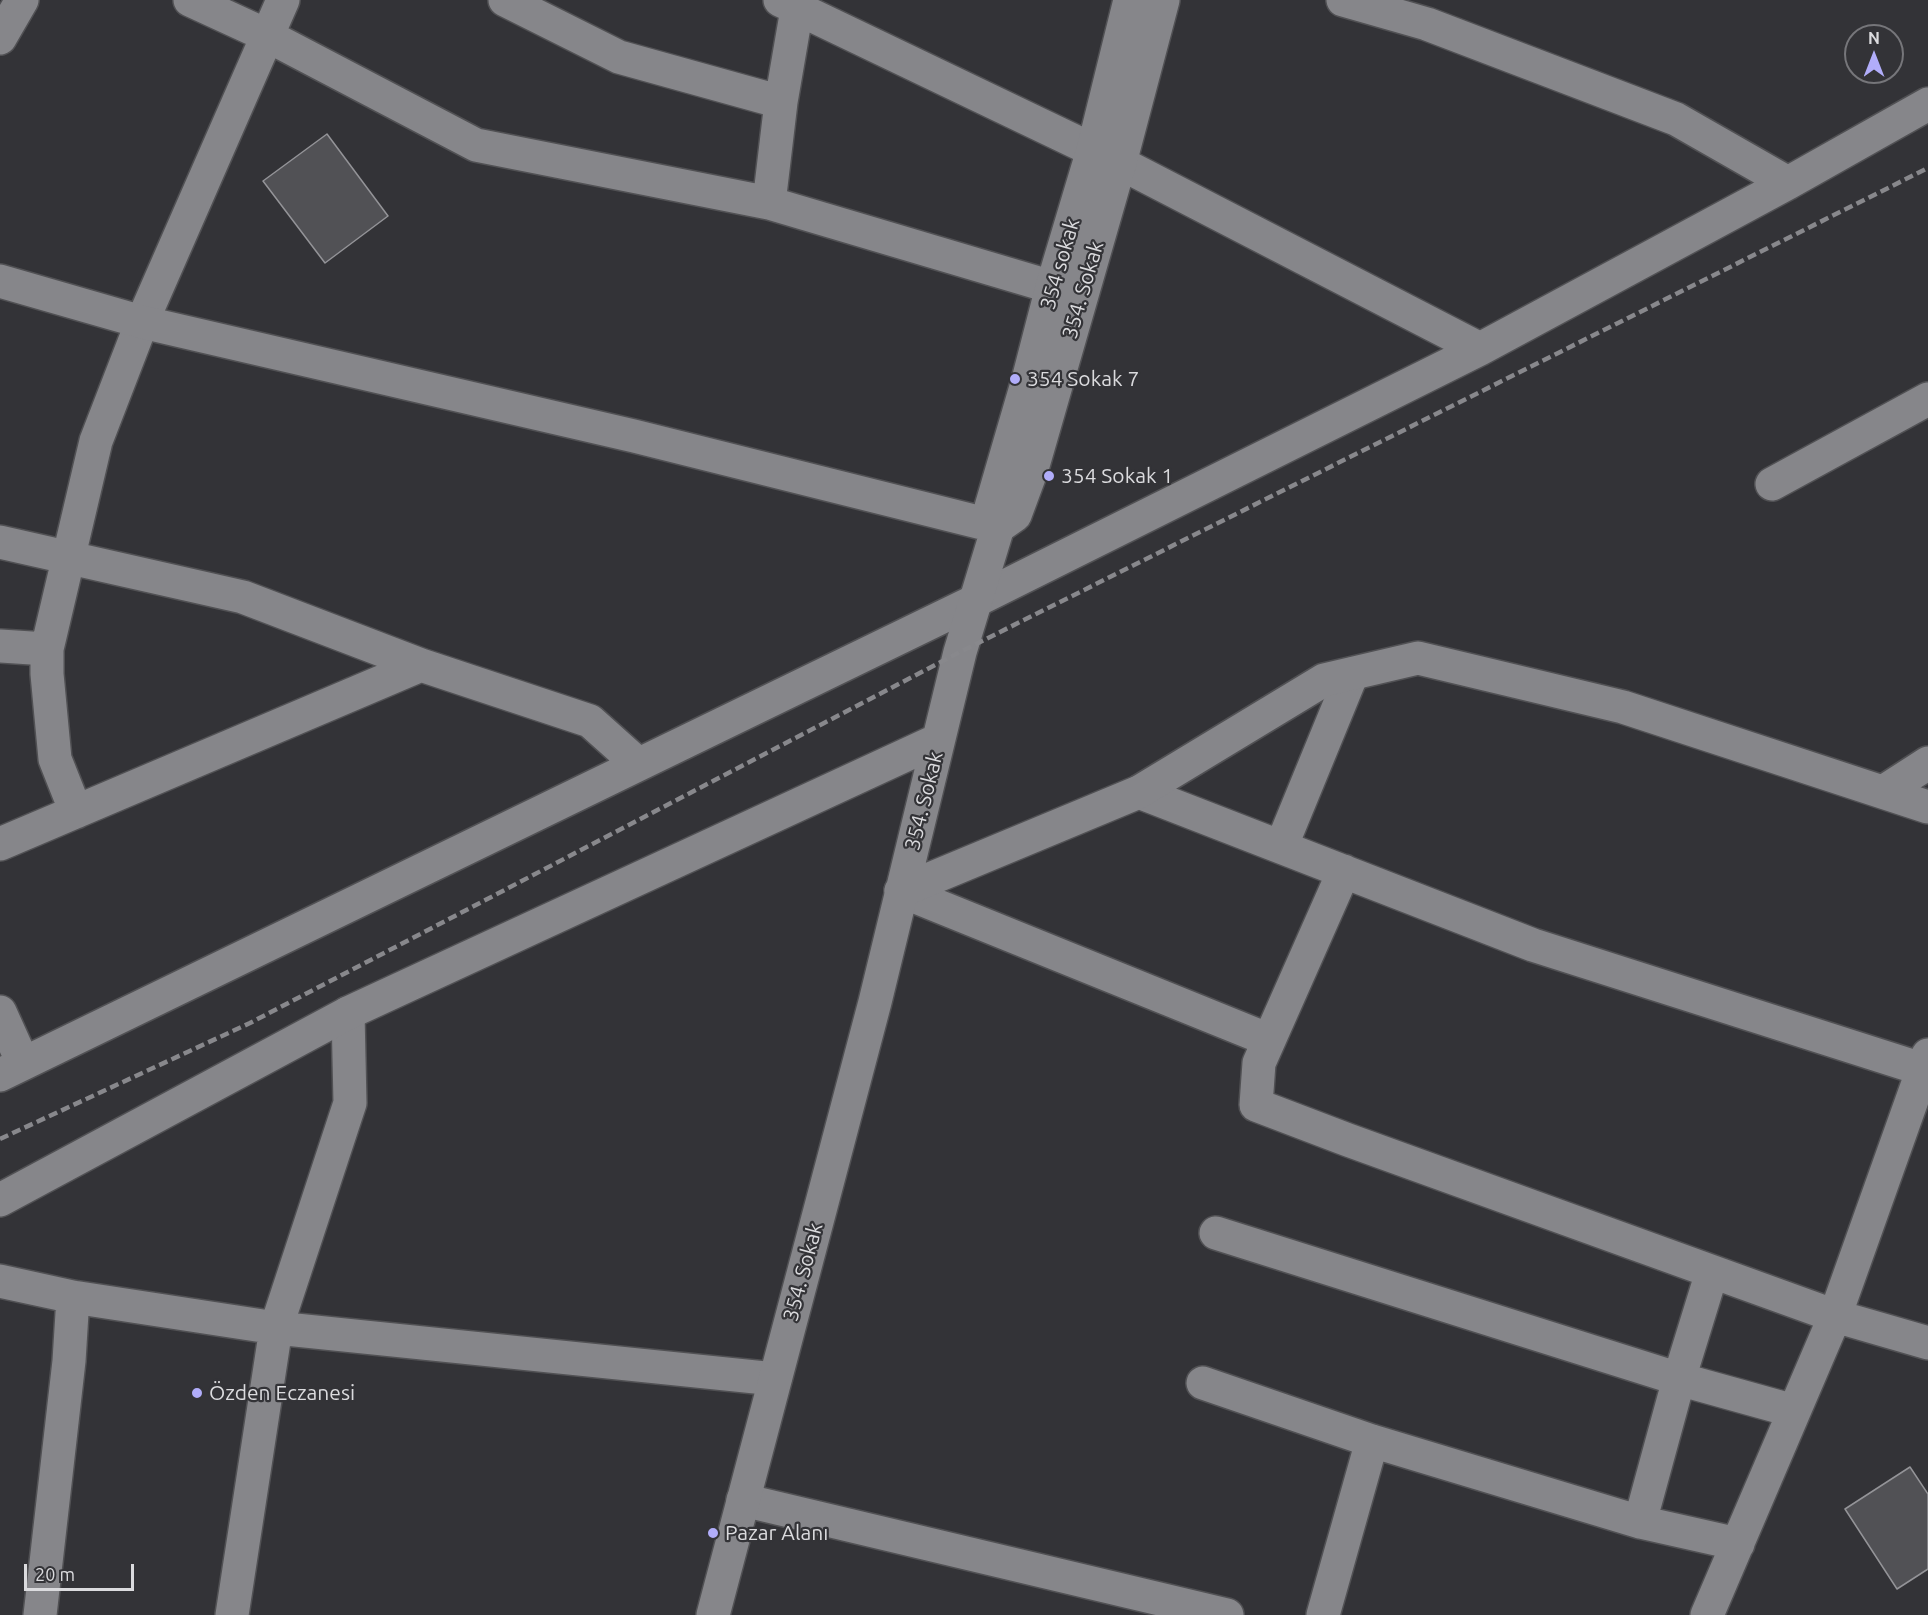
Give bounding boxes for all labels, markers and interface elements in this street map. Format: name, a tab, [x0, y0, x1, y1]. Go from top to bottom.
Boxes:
north arrow	[1844, 24, 1904, 84]
text: N	[1868, 29, 1880, 47]
street label: 354 sokak	[1035, 215, 1085, 313]
street label: 354. Sokak	[1057, 238, 1109, 342]
place label: 354 Sokak 7	[1027, 366, 1139, 392]
marker: 354 Sokak 7	[1008, 372, 1022, 386]
place label: 354 Sokak 1	[1061, 463, 1173, 489]
marker: 354 Sokak 1	[1042, 469, 1056, 483]
street label: 354. Sokak	[900, 749, 948, 853]
street label: 354. Sokak	[778, 1220, 828, 1324]
place label: Özden Eczanesi	[209, 1380, 355, 1406]
marker: Özden Eczanesi	[190, 1386, 204, 1400]
place label: Pazar Alanı	[725, 1520, 828, 1546]
marker: Pazar Alanı	[706, 1526, 720, 1540]
scale bar	[27, 1552, 136, 1590]
text: 20 m	[35, 1564, 75, 1584]

